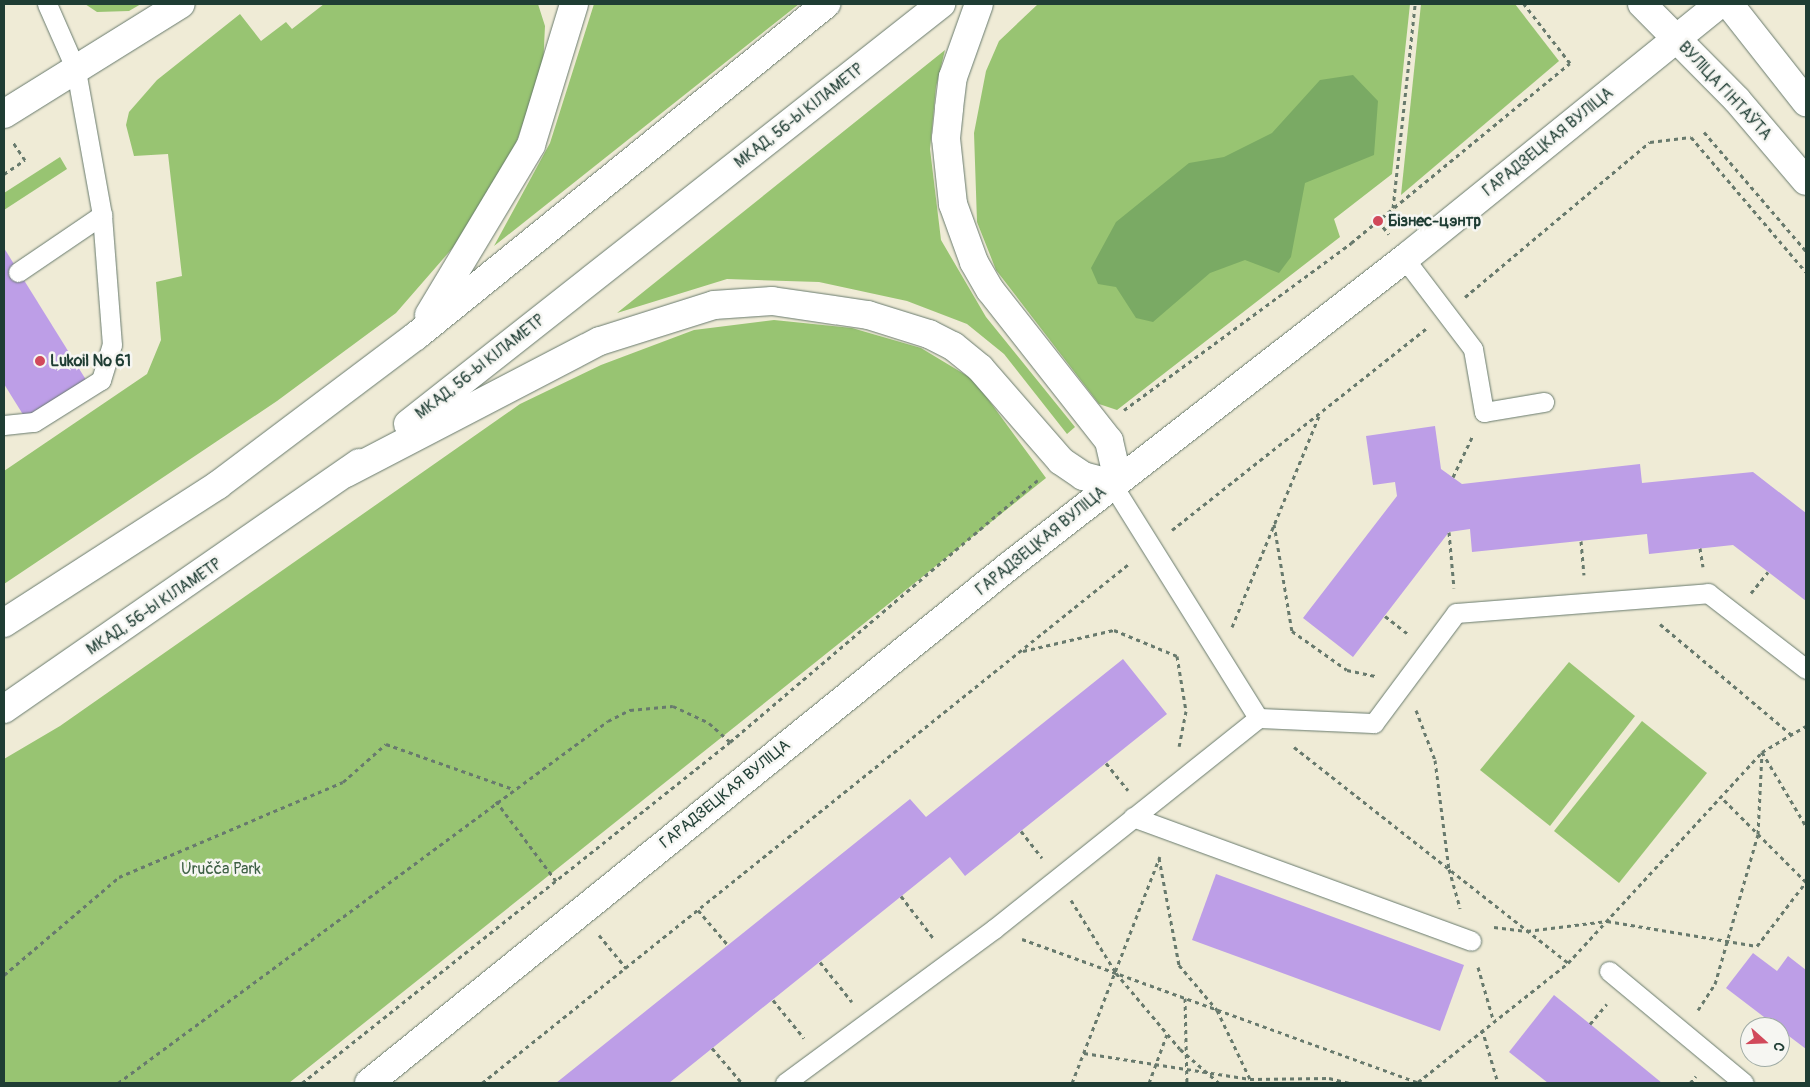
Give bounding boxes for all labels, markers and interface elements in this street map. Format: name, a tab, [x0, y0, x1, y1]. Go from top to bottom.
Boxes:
street label: ВУЛІЦА ГІНТАЎТА	[1674, 38, 1776, 144]
street label: МКАД, 56-Ы КІЛАМЕТР	[731, 60, 867, 172]
street label: ГАРАДЗЕЦКАЯ ВУЛІЦА	[1479, 84, 1617, 200]
place label: Бізнес-цэнтр	[1388, 211, 1481, 231]
marker: Бізнес-цэнтр	[1372, 215, 1384, 227]
street label: МКАД, 56-Ы КІЛАМЕТР	[412, 311, 548, 423]
place label: Lukoil № 61	[50, 351, 131, 371]
marker: Lukoil № 61	[34, 355, 46, 367]
street label: ГАРАДЗЕЦКАЯ ВУЛІЦА	[972, 483, 1110, 599]
street label: МКАД, 56-Ы КІЛАМЕТР	[83, 555, 225, 659]
street label: ГАРАДЗЕЦКАЯ ВУЛІЦА	[656, 736, 794, 852]
park label: Uručča Park	[181, 859, 261, 879]
north arrow	[1740, 1017, 1790, 1067]
text: С	[1769, 1040, 1788, 1054]

